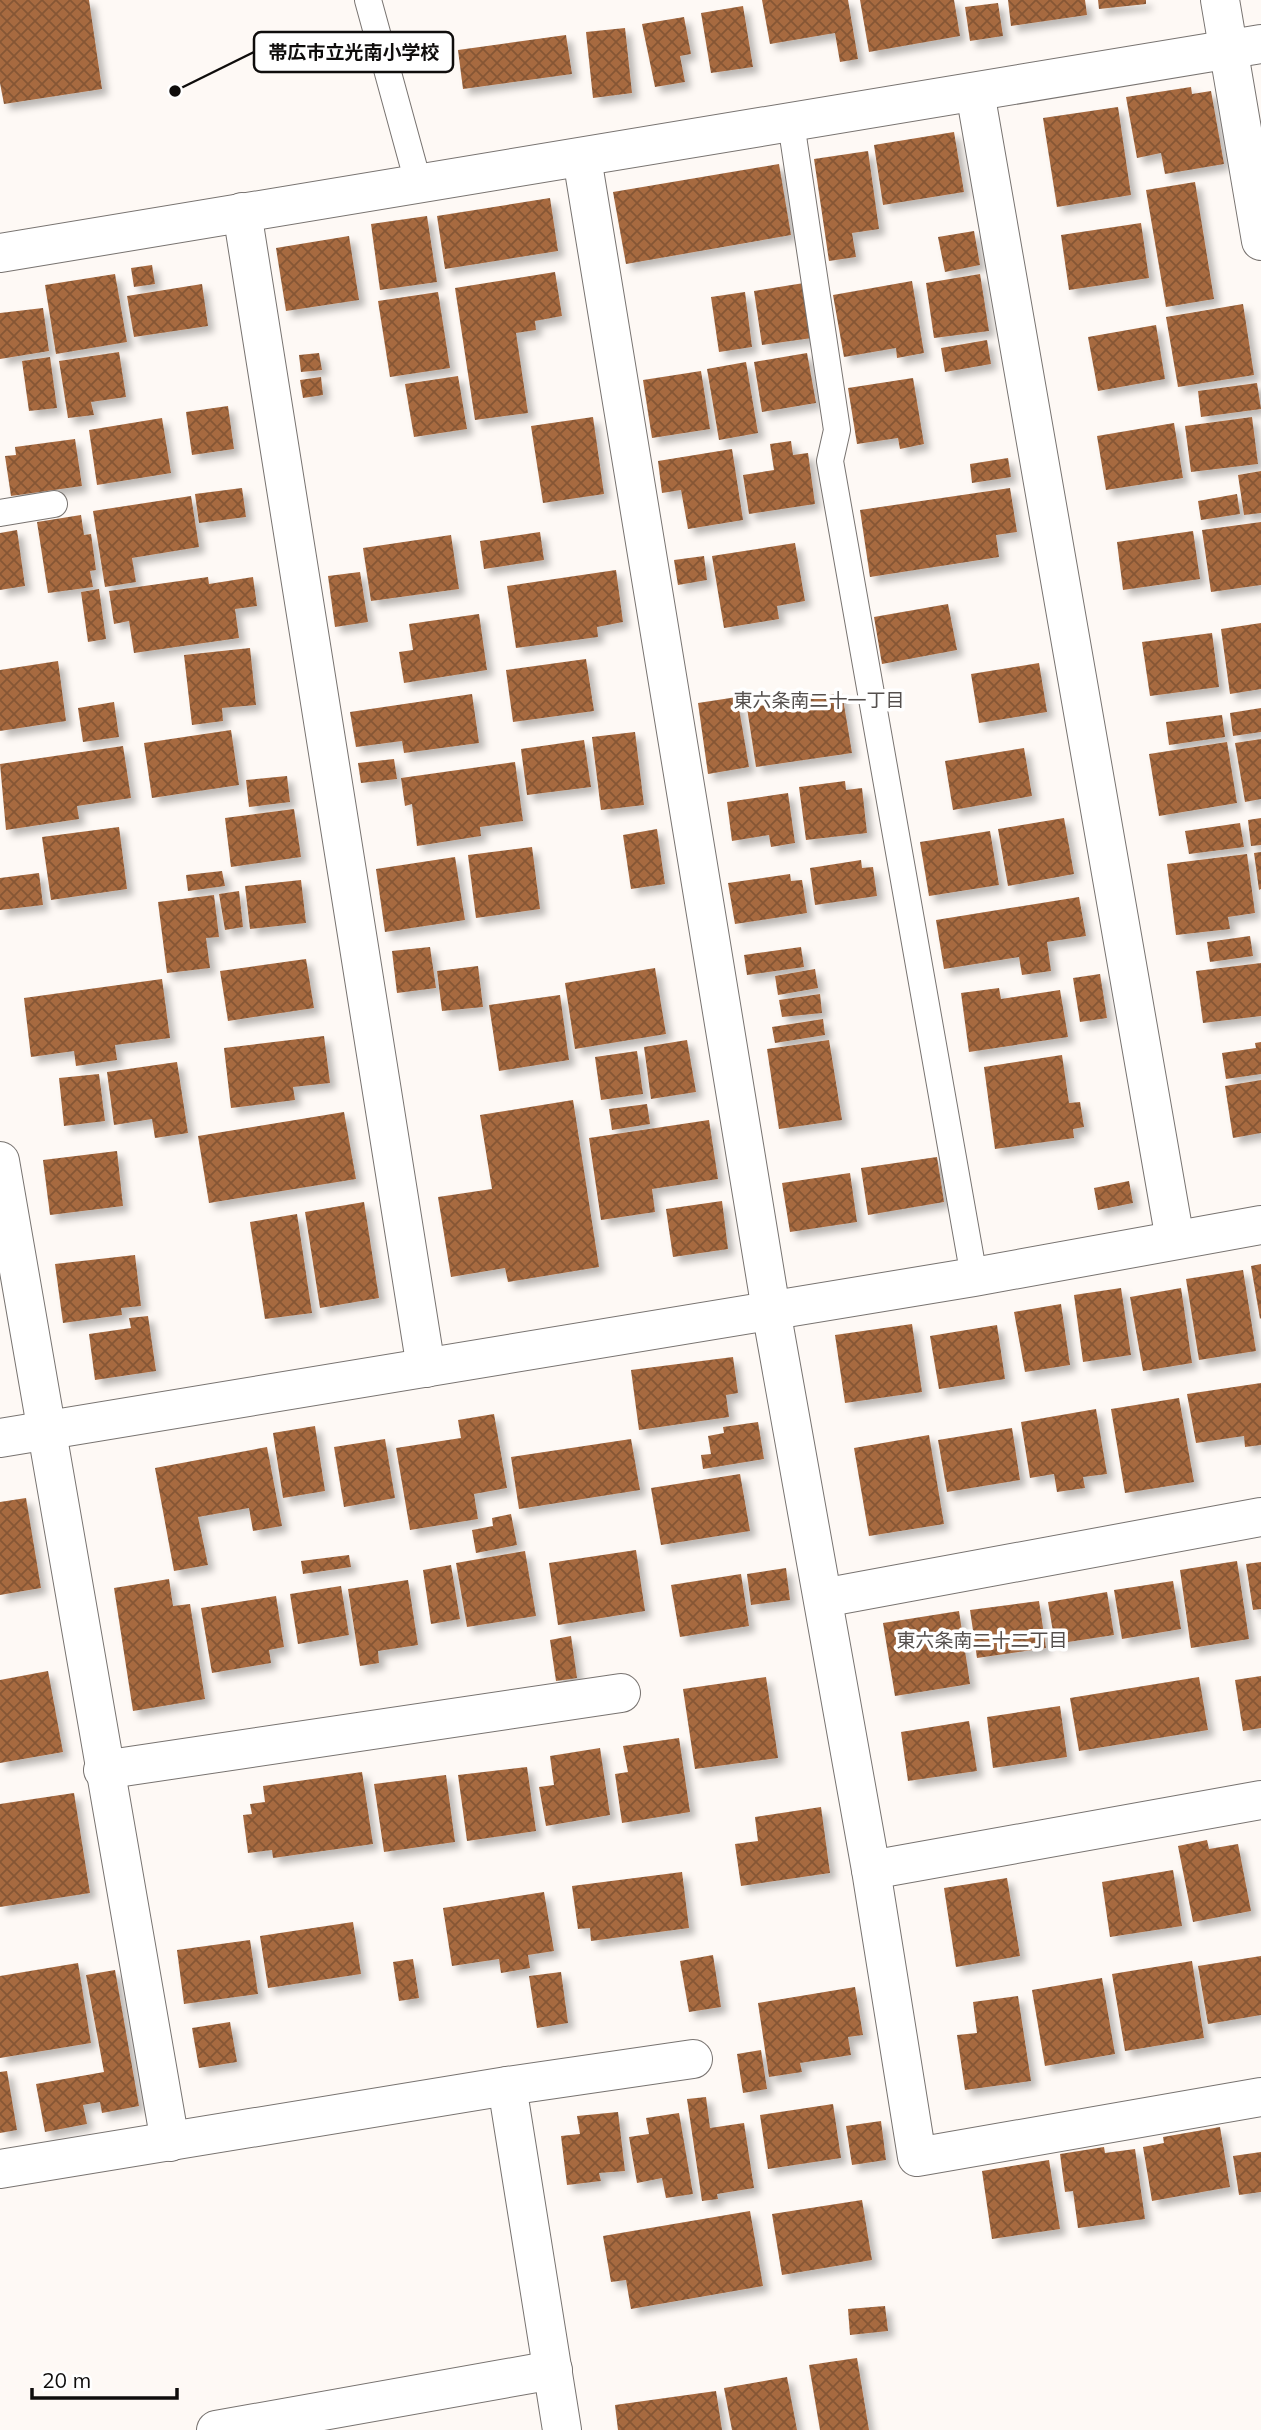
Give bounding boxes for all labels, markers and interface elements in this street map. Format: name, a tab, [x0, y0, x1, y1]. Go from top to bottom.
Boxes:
callout: 帯広市立光南小学校	[254, 32, 453, 72]
text: 帯広市立光南小学校	[268, 40, 440, 64]
district label: 東六条南二十一丁目	[733, 688, 905, 712]
district label: 東六条南二十二丁目	[896, 1628, 1068, 1652]
scale bar	[32, 2356, 177, 2400]
text: 20 m	[42, 2367, 91, 2393]

